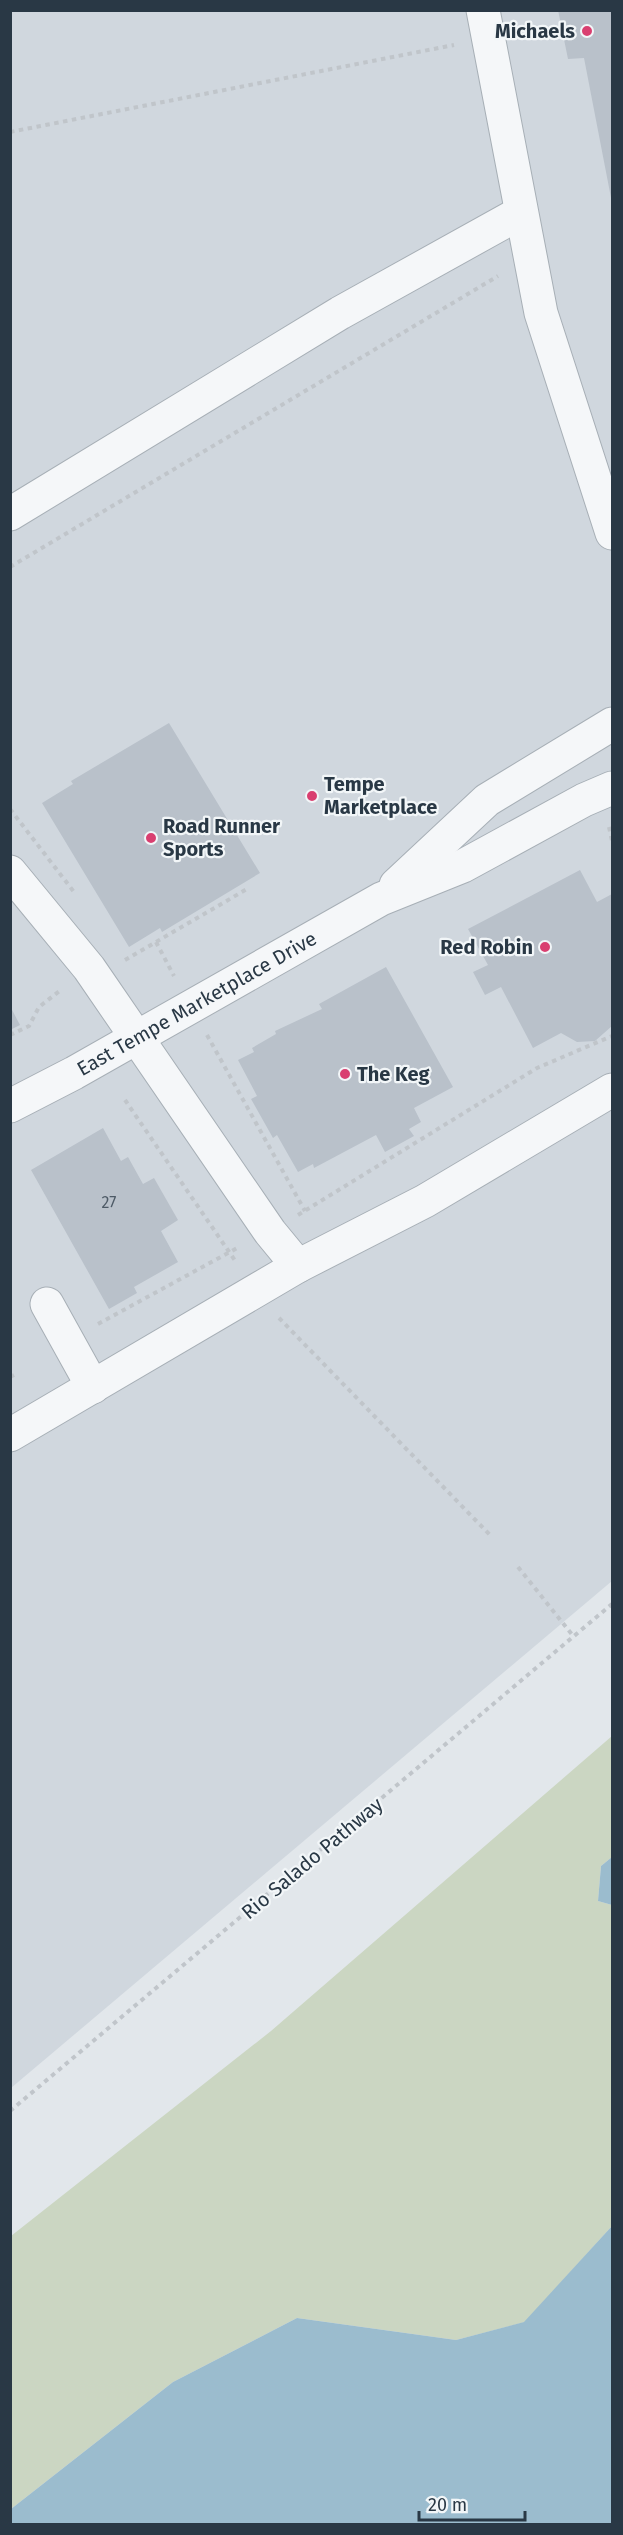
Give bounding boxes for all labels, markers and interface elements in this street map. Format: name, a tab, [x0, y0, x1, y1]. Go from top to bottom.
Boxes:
place label: Michaels	[495, 19, 575, 43]
marker: Michaels	[580, 24, 594, 38]
place label: Tempe Marketplace	[324, 772, 437, 819]
marker: Tempe Marketplace	[305, 789, 319, 803]
place label: Road Runner Sports	[163, 814, 281, 861]
marker: Road Runner Sports	[144, 831, 158, 845]
street label: East Tempe Marketplace Drive	[73, 926, 321, 1081]
place label: Red Robin	[440, 935, 533, 959]
marker: Red Robin	[538, 940, 552, 954]
place label: The Keg	[357, 1062, 430, 1086]
marker: The Keg	[338, 1067, 352, 1081]
house number: 27	[102, 1193, 116, 1212]
street label: Rio Salado Pathway	[237, 1792, 388, 1924]
scale bar	[419, 2484, 526, 2522]
text: 20 m	[428, 2494, 467, 2516]

